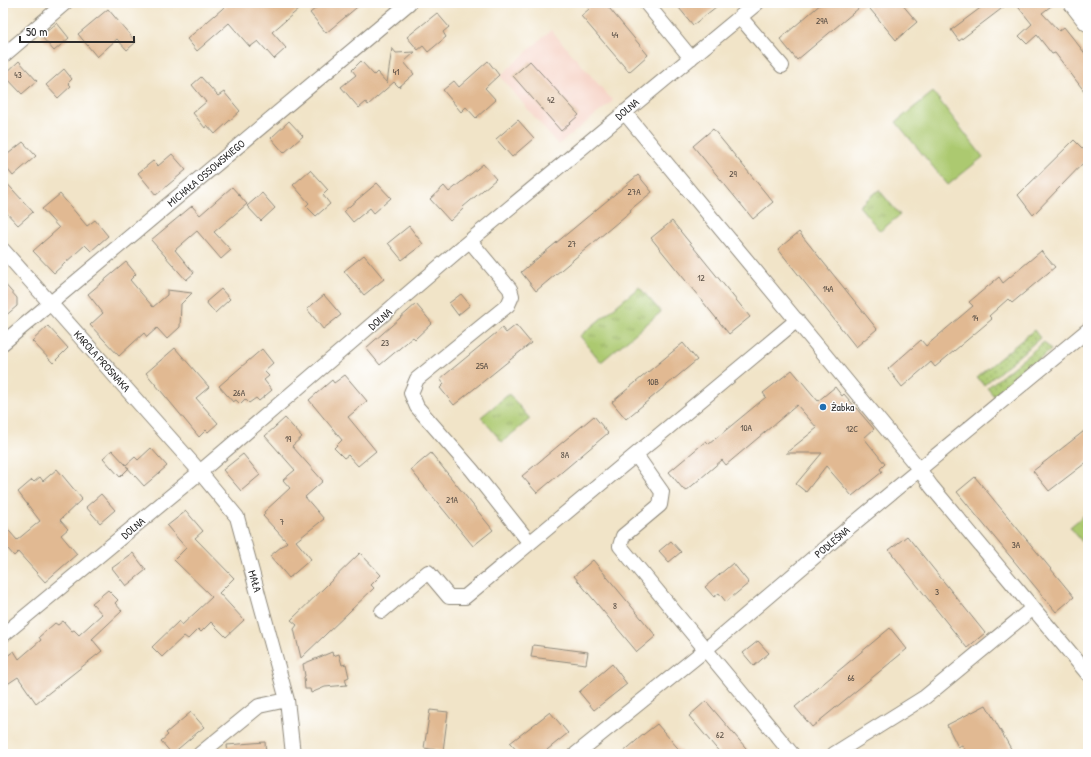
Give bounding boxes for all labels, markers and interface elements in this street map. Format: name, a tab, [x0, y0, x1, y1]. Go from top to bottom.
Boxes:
house number: 29A	[816, 15, 829, 27]
scale bar	[20, 18, 134, 44]
text: 50 m	[26, 23, 47, 40]
house number: 44	[612, 29, 619, 41]
house number: 41	[393, 66, 399, 78]
house number: 43	[14, 69, 22, 81]
house number: 42	[547, 94, 556, 106]
street label: DOLNA	[612, 95, 642, 123]
street label: MICHAŁA OSSOWSKIEGO	[164, 136, 248, 210]
house number: 29	[729, 168, 737, 180]
house number: 27A	[627, 186, 641, 198]
house number: 27	[568, 238, 577, 250]
house number: 12	[697, 272, 706, 284]
house number: 14A	[822, 283, 834, 295]
street label: DOLNA	[365, 305, 395, 333]
house number: 14	[972, 312, 979, 324]
street label: KAROLA PROSNAKA	[71, 327, 134, 395]
house number: 23	[381, 337, 389, 349]
house number: 25A	[476, 360, 489, 372]
house number: 10B	[647, 376, 659, 388]
house number: 26A	[233, 387, 246, 399]
place label: Żabka	[831, 400, 855, 414]
marker: Żabka	[818, 402, 828, 412]
house number: 10A	[740, 422, 752, 434]
house number: 12C	[846, 423, 858, 435]
house number: 19	[285, 433, 292, 445]
house number: 8A	[561, 449, 570, 461]
house number: 21A	[446, 494, 459, 506]
street label: DOLNA	[118, 514, 148, 542]
house number: 7	[280, 516, 285, 528]
street label: PODLEŚNA	[811, 523, 853, 561]
house number: 3A	[1012, 539, 1021, 551]
street label: MAŁA	[245, 568, 265, 594]
house number: 3	[935, 586, 939, 598]
house number: 8	[613, 600, 617, 612]
house number: 66	[847, 672, 855, 684]
house number: 62	[716, 729, 725, 741]

